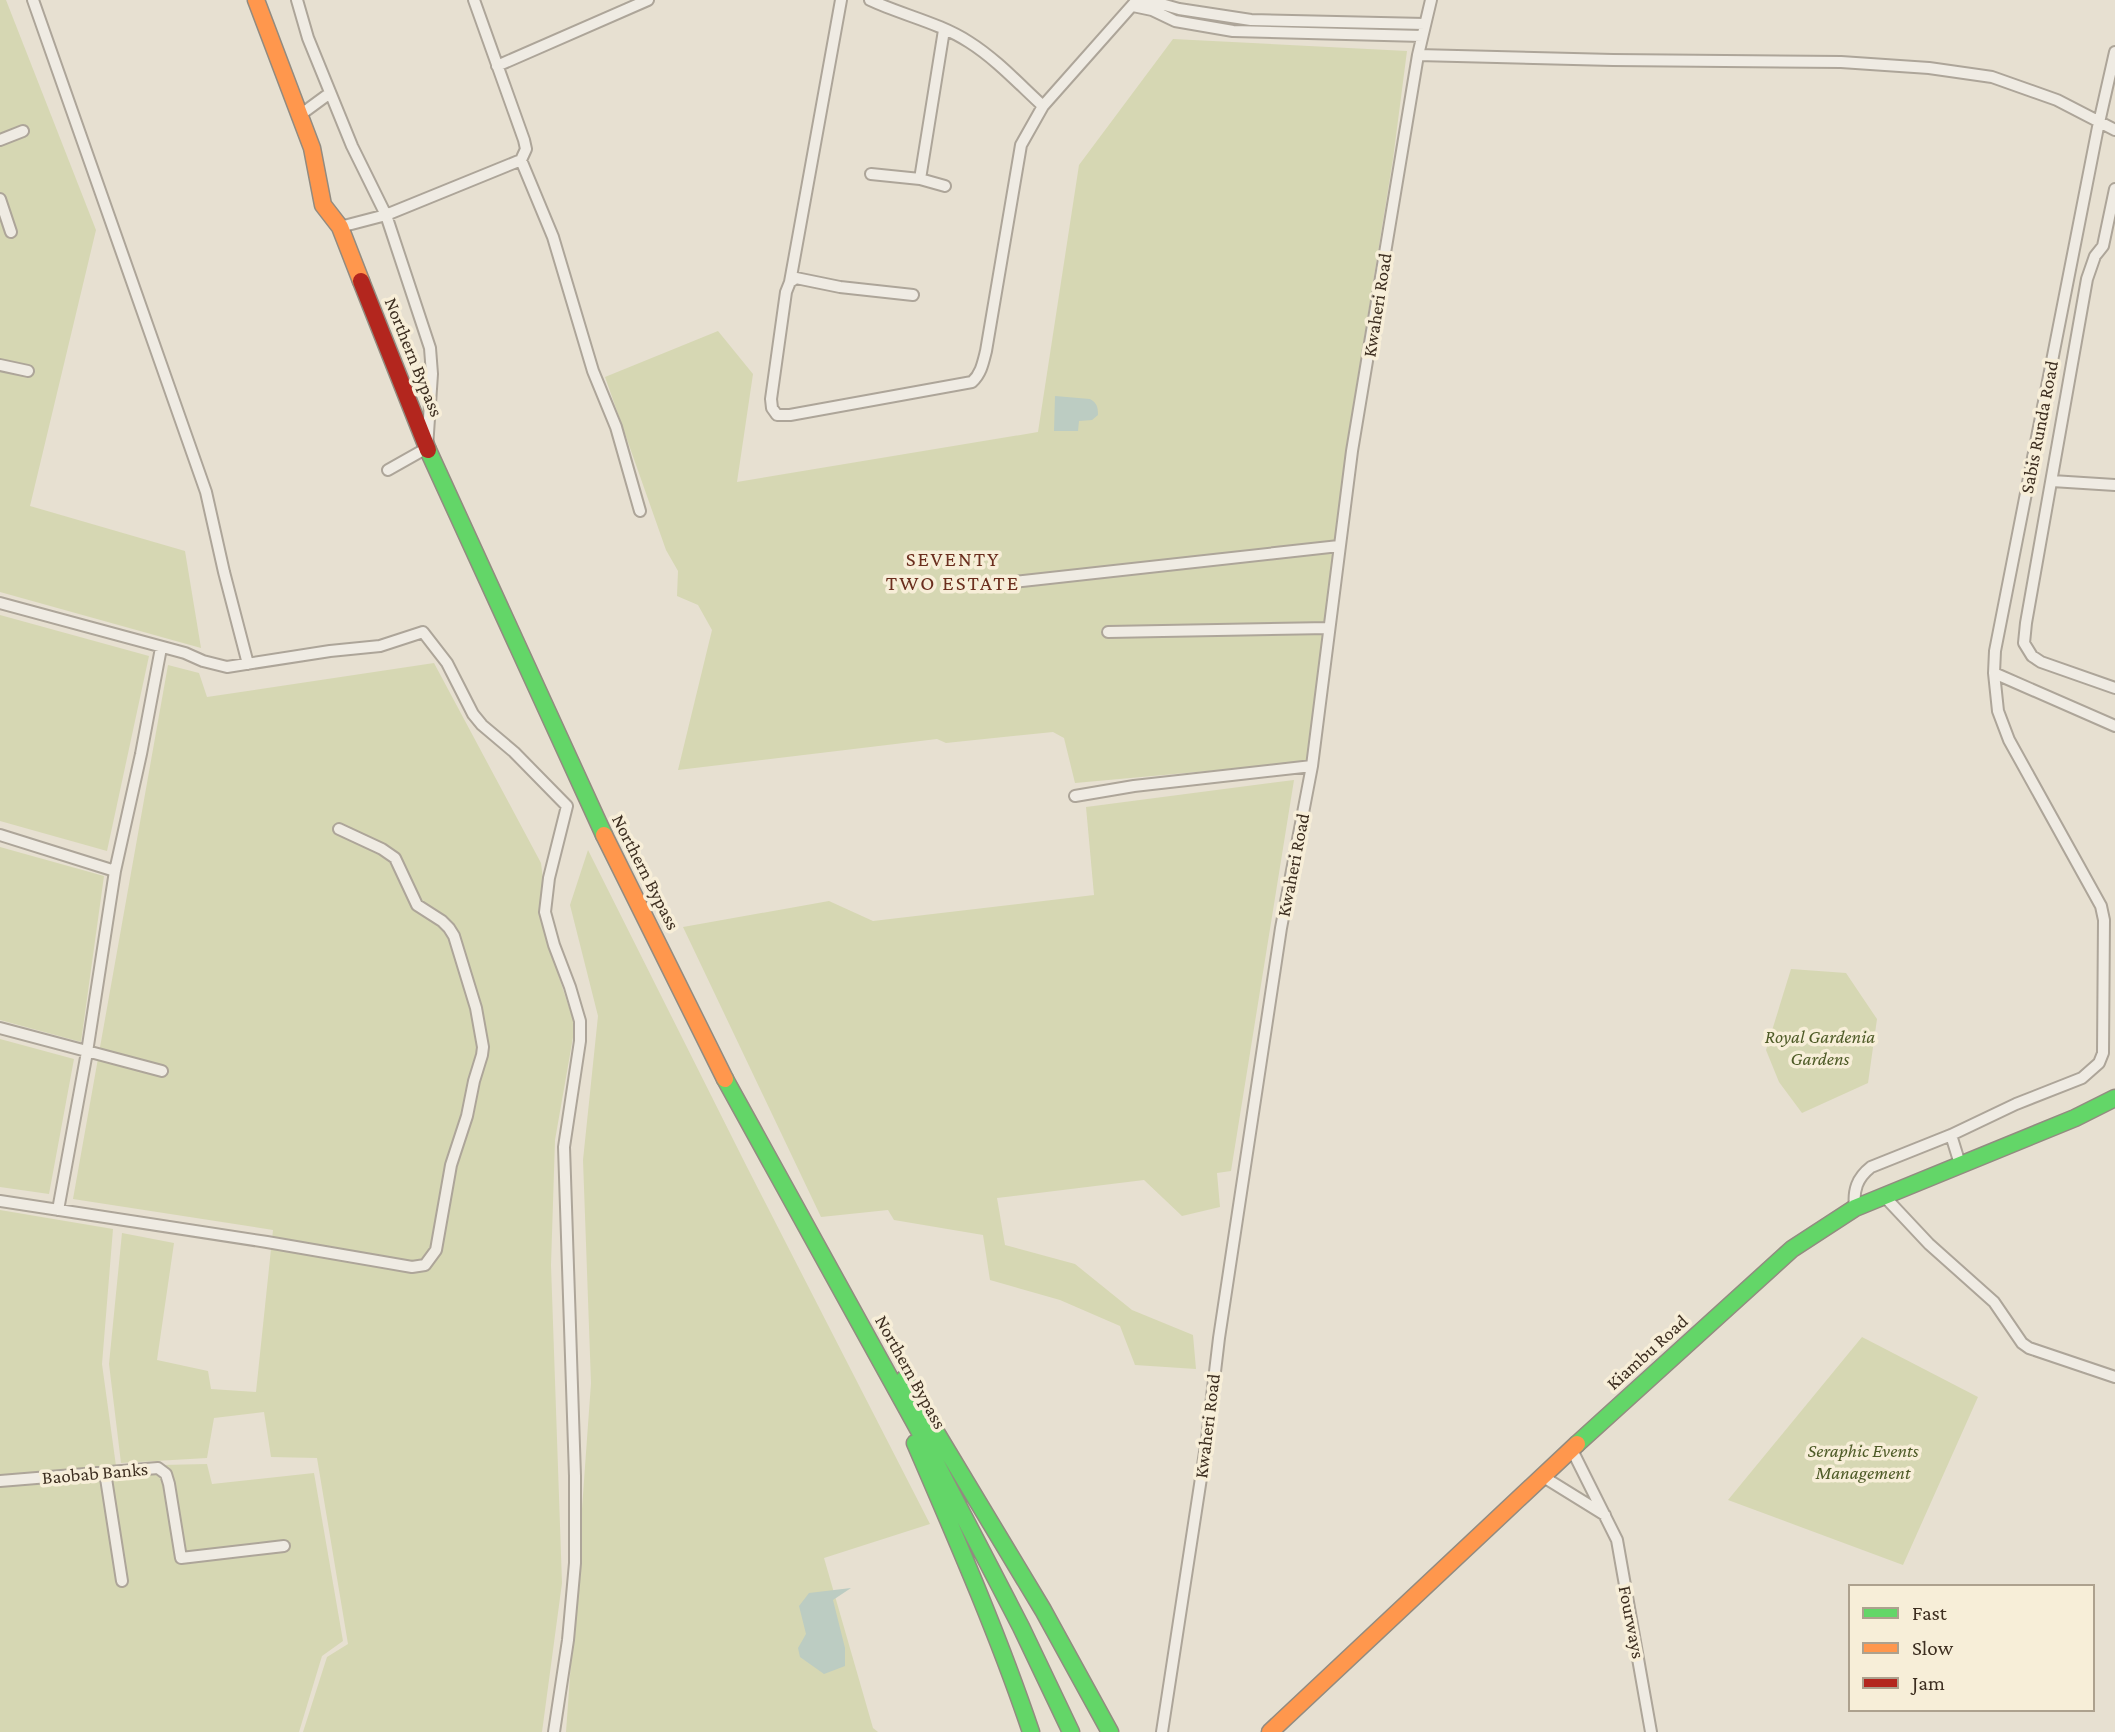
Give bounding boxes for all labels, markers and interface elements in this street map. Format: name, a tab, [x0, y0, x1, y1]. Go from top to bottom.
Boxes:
street label: Kwaheri Road	[1358, 251, 1396, 359]
street label: Northern Bypass	[381, 294, 447, 420]
street label: Sabis Runda Road	[2016, 359, 2062, 495]
district label: SEVENTY TWO ESTATE	[886, 547, 1020, 595]
street label: Northern Bypass	[608, 811, 684, 933]
street label: Kwaheri Road	[1273, 811, 1313, 919]
park label: Royal Gardenia Gardens	[1765, 1026, 1875, 1069]
street label: Kiambu Road	[1602, 1310, 1692, 1394]
street label: Northern Bypass	[871, 1311, 951, 1433]
street label: Kwaheri Road	[1190, 1373, 1224, 1479]
park label: Seraphic Events Management	[1807, 1440, 1919, 1483]
street label: Baobab Banks	[41, 1458, 149, 1488]
street label: Fourways	[1615, 1584, 1649, 1660]
legend	[1849, 1585, 2094, 1711]
text: Fast	[1912, 1601, 1948, 1625]
text: Slow	[1912, 1636, 1954, 1660]
text: Jam	[1910, 1671, 1945, 1695]

